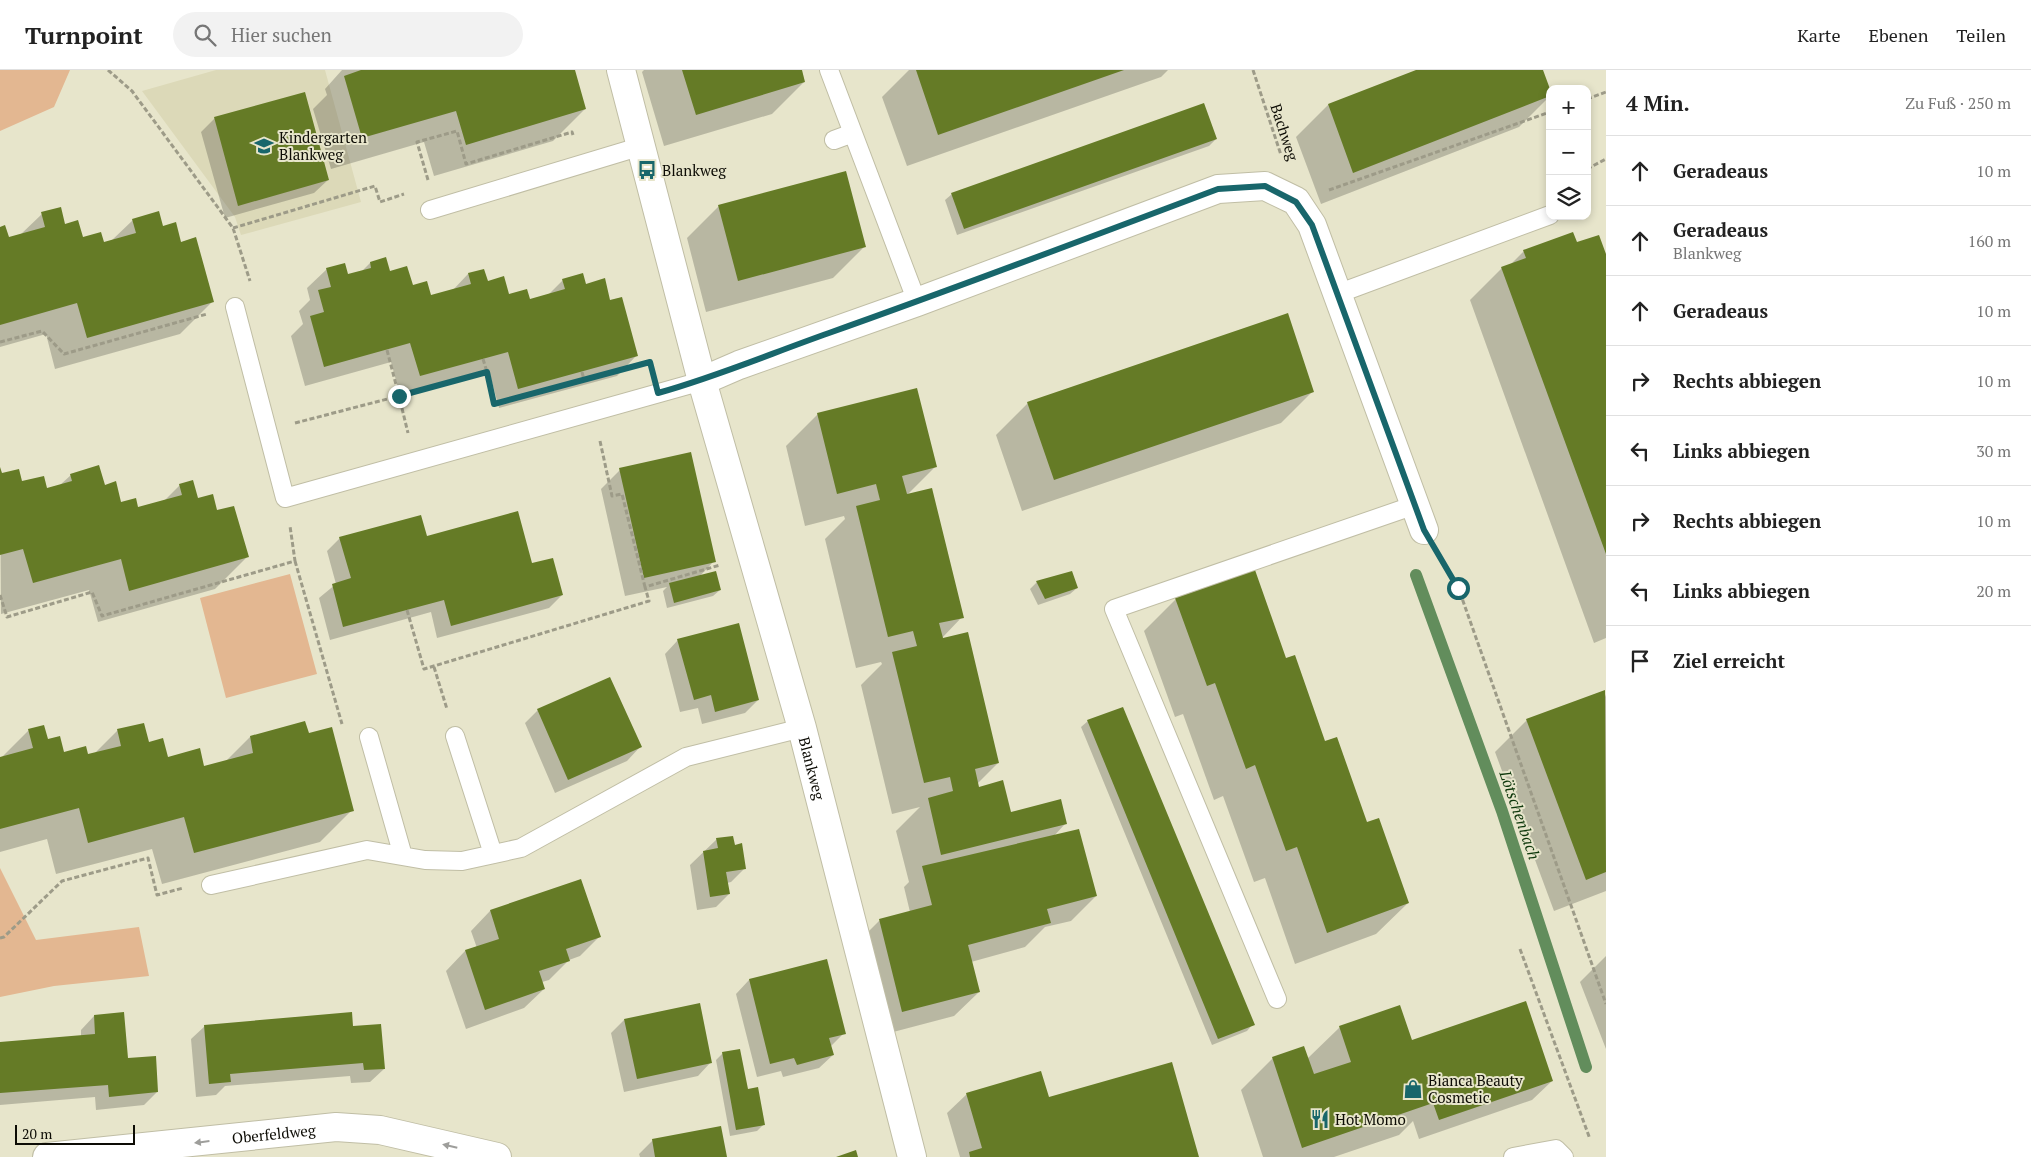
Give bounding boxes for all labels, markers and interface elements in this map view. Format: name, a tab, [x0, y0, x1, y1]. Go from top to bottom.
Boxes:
search box	[173, 12, 523, 57]
text: Turnpoint	[25, 19, 143, 51]
icon: search	[191, 21, 219, 49]
text: Hier suchen	[231, 22, 332, 47]
text: Karte	[1797, 23, 1841, 47]
text: Ebenen	[1869, 23, 1928, 47]
text: Teilen	[1956, 23, 2006, 47]
map controls	[1546, 85, 1591, 220]
button: +	[1546, 85, 1591, 130]
text: 4 Min.	[1626, 89, 1690, 117]
text: Zu Fuß · 250 m	[1905, 92, 2011, 114]
street label: Bachweg	[1266, 101, 1304, 164]
place label: Kindergarten Blankweg	[279, 127, 367, 164]
button: −	[1546, 130, 1591, 175]
school or university icon: Kindergarten Blankweg	[253, 135, 275, 157]
icon: ahead	[1626, 157, 1654, 185]
text: Geradeaus	[1673, 158, 1768, 183]
bus stop icon: Blankweg	[636, 159, 658, 181]
place label: Blankweg	[662, 160, 727, 180]
text: 10 m	[1976, 160, 2011, 182]
button: layers	[1546, 175, 1591, 220]
text: Geradeaus	[1673, 217, 1768, 242]
icon: ahead	[1626, 227, 1654, 255]
text: 160 m	[1968, 230, 2011, 252]
text: Blankweg	[1673, 242, 1741, 264]
icon: ahead	[1626, 297, 1654, 325]
text: Geradeaus	[1673, 298, 1768, 323]
text: 10 m	[1976, 300, 2011, 322]
icon: right	[1626, 367, 1654, 395]
text: Rechts abbiegen	[1673, 368, 1821, 393]
text: 10 m	[1976, 370, 2011, 392]
route end	[388, 385, 411, 408]
icon: left	[1626, 437, 1654, 465]
text: Links abbiegen	[1673, 438, 1810, 463]
text: 30 m	[1976, 440, 2011, 462]
icon: right	[1626, 507, 1654, 535]
text: Rechts abbiegen	[1673, 508, 1821, 533]
text: 10 m	[1976, 510, 2011, 532]
route start	[1447, 577, 1470, 600]
icon: left	[1626, 577, 1654, 605]
text: Links abbiegen	[1673, 578, 1810, 603]
text: 20 m	[1976, 580, 2011, 602]
icon: arrive	[1626, 647, 1654, 675]
text: Ziel erreicht	[1673, 648, 1785, 673]
street label: Blankweg	[795, 735, 830, 803]
water label: Lötschenbach	[1494, 767, 1546, 863]
place label: Bianca Beauty Cosmetic	[1428, 1070, 1523, 1107]
shop icon: Bianca Beauty Cosmetic	[1402, 1078, 1424, 1100]
restaurant icon: Hot Momo	[1309, 1108, 1331, 1130]
place label: Hot Momo	[1335, 1109, 1406, 1129]
street label: Oberfeldweg	[231, 1119, 318, 1148]
scale bar	[15, 1122, 135, 1145]
text: 20 m	[22, 1124, 52, 1143]
one-way arrow	[194, 1138, 210, 1146]
one-way arrow	[442, 1142, 457, 1150]

